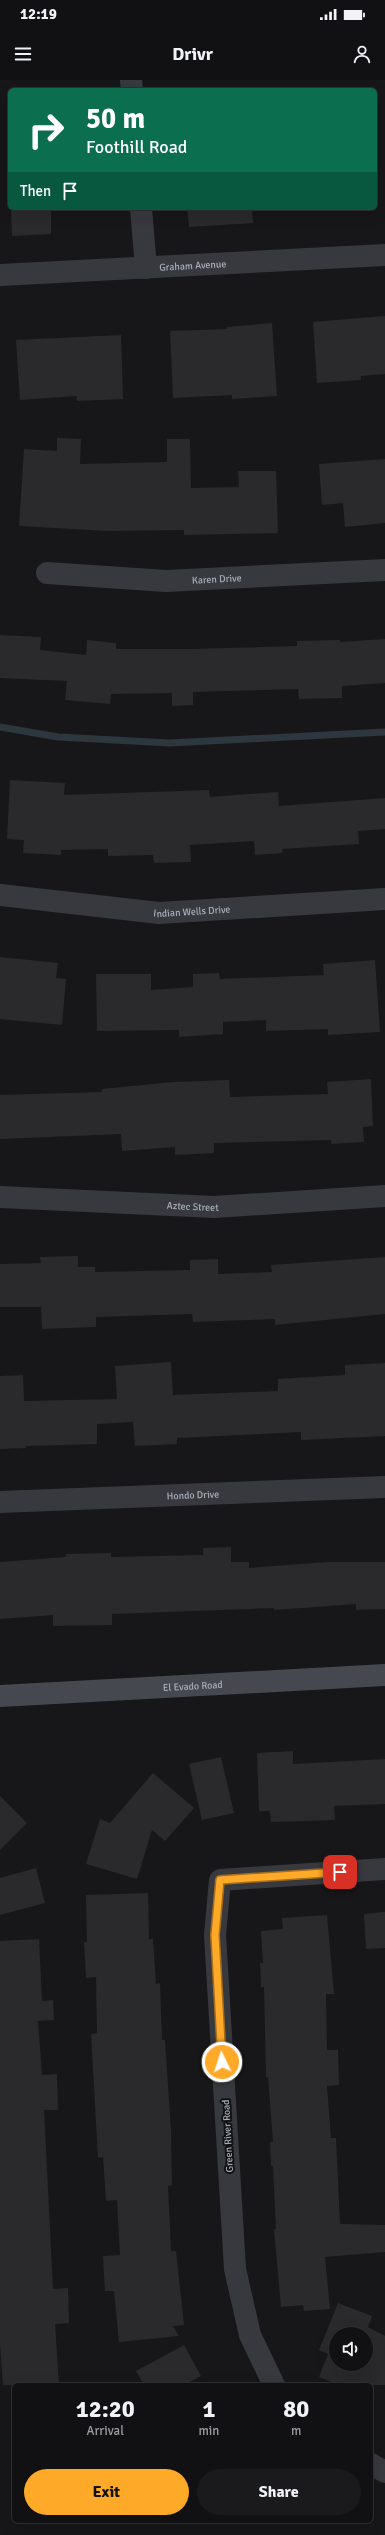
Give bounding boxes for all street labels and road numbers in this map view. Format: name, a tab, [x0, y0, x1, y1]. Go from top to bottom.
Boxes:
street label: Graham Avenue	[159, 258, 227, 274]
street label: Karen Drive	[192, 572, 242, 587]
street label: Indian Wells Drive	[153, 904, 231, 920]
street label: Aztec Street	[166, 1200, 220, 1214]
street label: Hondo Drive	[166, 1488, 219, 1503]
street label: El Evado Road	[162, 1679, 223, 1694]
street label: Green River Road	[220, 2099, 236, 2173]

